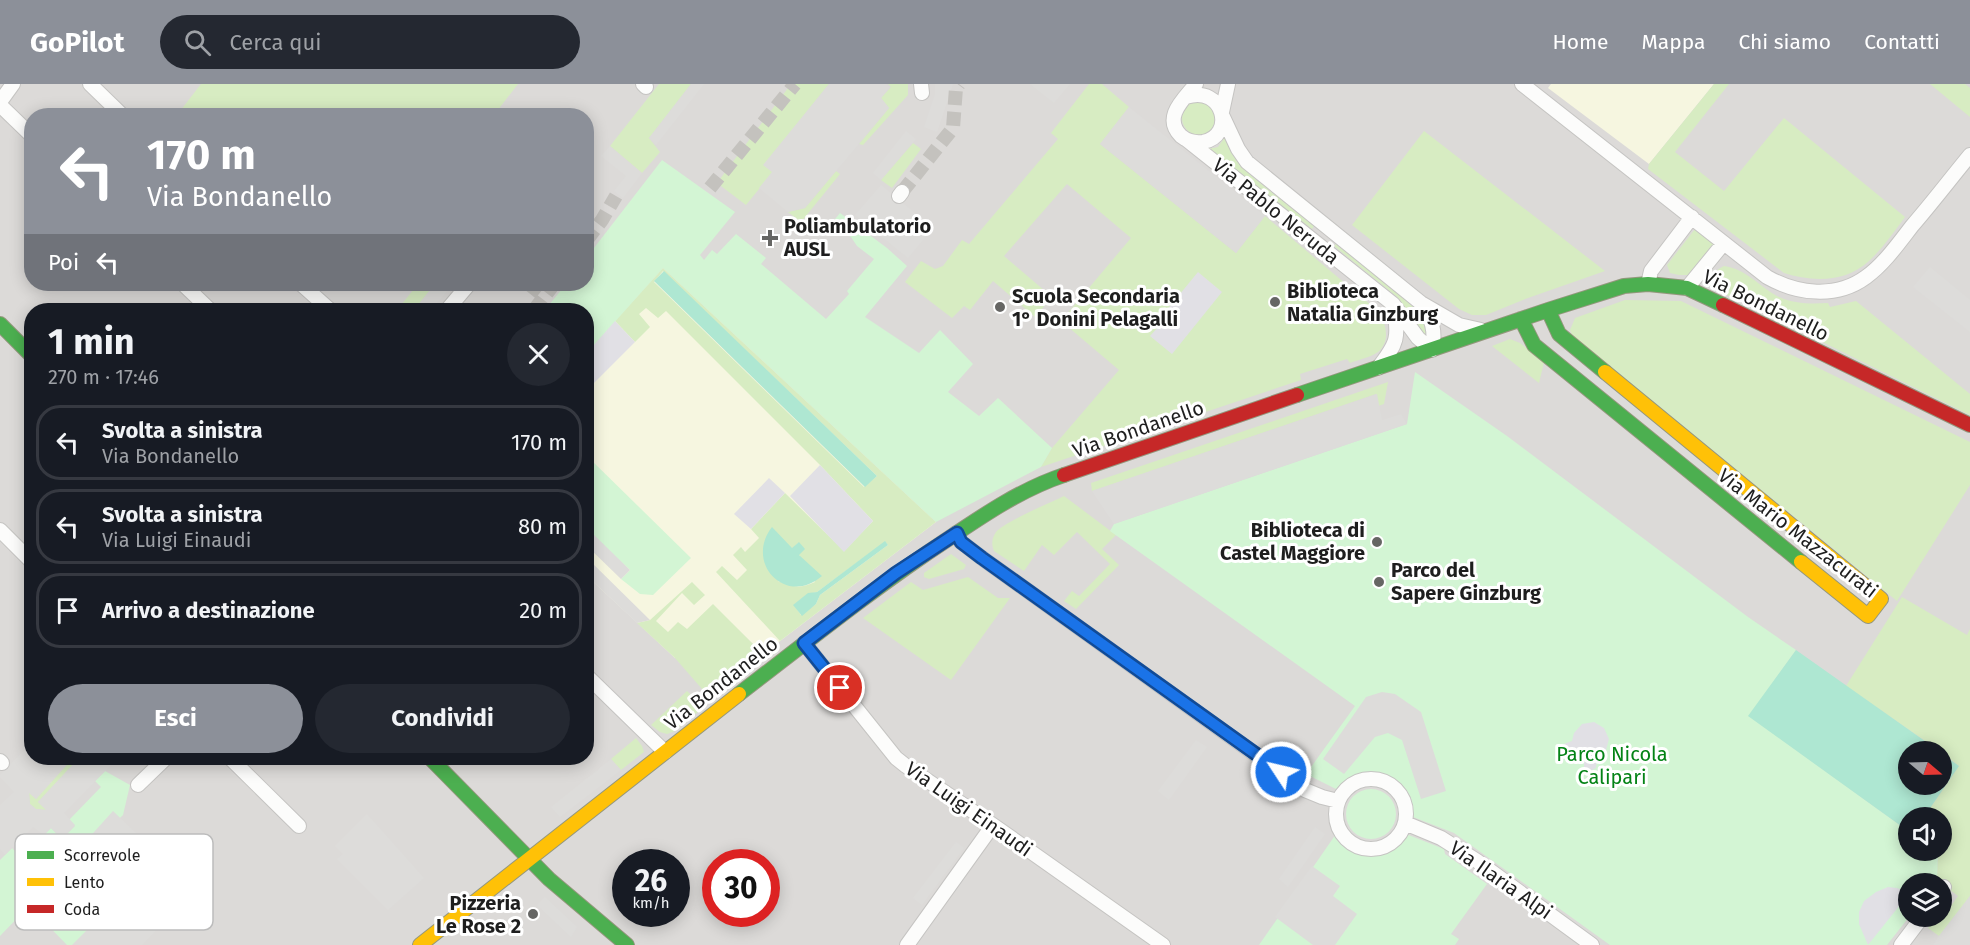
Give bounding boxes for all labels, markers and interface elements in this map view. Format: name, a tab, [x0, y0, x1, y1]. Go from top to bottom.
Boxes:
search box	[160, 15, 580, 69]
text: GoPilot	[30, 26, 124, 59]
icon: search	[181, 26, 214, 59]
text: Cerca qui	[229, 29, 321, 56]
text: Home	[1552, 29, 1608, 55]
text: Mappa	[1641, 29, 1705, 55]
text: Chi siamo	[1738, 29, 1831, 55]
text: Contatti	[1864, 29, 1940, 55]
text: 170 m	[147, 130, 256, 180]
icon: left	[48, 132, 126, 210]
street label: Via Pablo Neruda	[1208, 153, 1344, 269]
text: Via Bondanello	[147, 181, 332, 213]
place label: Poliambulatorio AUSL	[783, 214, 931, 261]
marker: Poliambulatorio AUSL	[761, 229, 779, 247]
icon: left	[91, 246, 124, 279]
text: Poi	[48, 249, 79, 276]
street label: Via Bondanello	[1699, 264, 1833, 346]
place label: Biblioteca Natalia Ginzburg	[1287, 279, 1439, 326]
place label: Scuola Secondaria 1° Donini Pelagalli	[1012, 284, 1180, 331]
marker: Biblioteca Natalia Ginzburg	[1268, 295, 1282, 309]
marker: Scuola Secondaria 1° Donini Pelagalli	[993, 300, 1007, 314]
text: 1 min	[48, 320, 135, 364]
button: close	[507, 323, 570, 386]
text: 270 m · 17:46	[48, 365, 159, 389]
street label: Via Bondanello	[1069, 395, 1207, 463]
text: Svolta a sinistra	[102, 417, 263, 444]
icon: left	[51, 426, 84, 459]
text: 170 m	[511, 429, 567, 456]
text: Via Bondanello	[102, 444, 239, 468]
street label: Via Mario Mazzacurati	[1713, 463, 1883, 603]
text: Svolta a sinistra	[102, 501, 263, 528]
icon: left	[51, 510, 84, 543]
text: 80 m	[518, 513, 567, 540]
place label: Biblioteca di Castel Maggiore	[1220, 518, 1365, 565]
text: Via Luigi Einaudi	[102, 528, 251, 552]
marker: Biblioteca di Castel Maggiore	[1370, 535, 1384, 549]
place label: Parco del Sapere Ginzburg	[1391, 558, 1542, 605]
marker: Parco del Sapere Ginzburg	[1372, 575, 1386, 589]
icon: arrive	[51, 594, 84, 627]
text: Arrivo a destinazione	[102, 597, 315, 624]
text: 20 m	[519, 597, 567, 624]
street label: Via Bondanello	[660, 631, 782, 735]
pin	[814, 662, 865, 713]
icon: arrive	[823, 671, 856, 704]
button: Esci	[48, 684, 303, 753]
button: Condividi	[315, 684, 570, 753]
position arrow	[1249, 740, 1313, 804]
north arrow	[1898, 741, 1952, 795]
map controls	[1898, 741, 1952, 927]
park label: Parco Nicola Calipari	[1556, 742, 1668, 789]
street label: Via Luigi Einaudi	[901, 756, 1037, 862]
button: sound	[1898, 807, 1952, 861]
legend	[15, 834, 213, 930]
street label: Via Ilaria Alpi	[1445, 836, 1557, 924]
text: Scorrevole	[64, 846, 140, 865]
speed limit sign: 30	[702, 849, 780, 927]
text: 26	[635, 863, 667, 899]
text: Lento	[64, 873, 105, 892]
button: layers	[1898, 873, 1952, 927]
place label: Pizzeria Le Rose 2	[436, 891, 521, 938]
text: km/h	[632, 894, 670, 912]
text: Coda	[64, 900, 100, 919]
marker: Pizzeria Le Rose 2	[526, 907, 540, 921]

